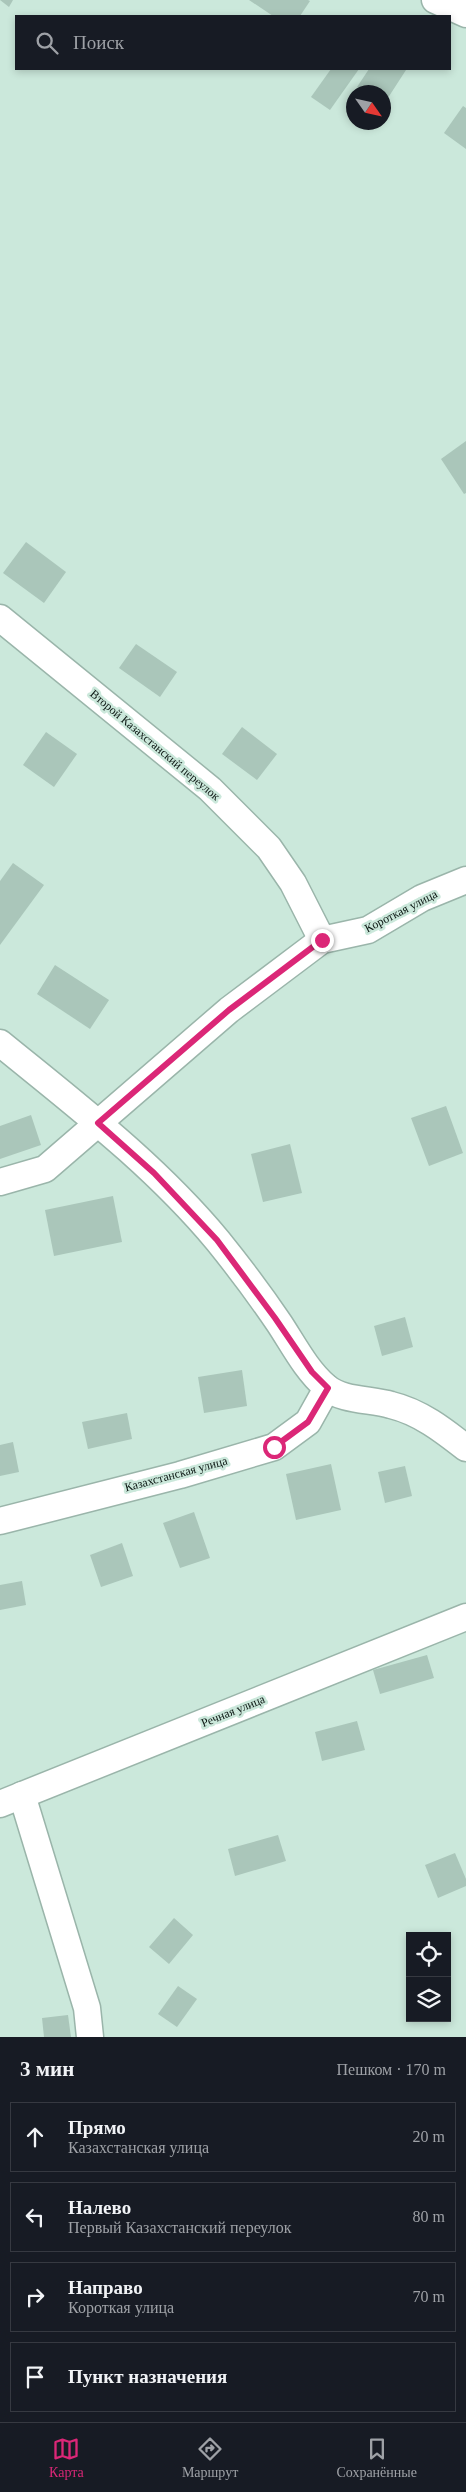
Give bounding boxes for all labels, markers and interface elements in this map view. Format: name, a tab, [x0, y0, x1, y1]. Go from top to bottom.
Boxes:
search box	[15, 15, 451, 70]
icon: search	[33, 29, 61, 57]
text: Поиск	[73, 32, 124, 53]
north arrow	[346, 85, 391, 130]
street label: Второй Казахстанский переулок	[87, 687, 223, 803]
street label: Короткая улица	[362, 886, 440, 935]
route end	[311, 929, 334, 952]
route start	[263, 1436, 286, 1459]
street label: Казахстанская улица	[123, 1453, 230, 1494]
street label: Речная улица	[199, 1692, 268, 1730]
map controls	[406, 1932, 451, 2022]
button: locate	[406, 1932, 451, 1977]
button: layers	[406, 1977, 451, 2022]
text: 3 мин	[20, 2057, 74, 2081]
text: Пешком · 170 m	[336, 2061, 446, 2078]
text: Прямо	[68, 2117, 126, 2138]
icon: ahead	[21, 2123, 49, 2151]
text: 20 m	[413, 2128, 445, 2145]
text: Казахстанская улица	[68, 2139, 209, 2156]
text: Налево	[68, 2197, 131, 2218]
icon: left	[21, 2203, 49, 2231]
text: 80 m	[413, 2208, 445, 2225]
text: Первый Казахстанский переулок	[68, 2219, 291, 2236]
text: Направо	[68, 2277, 143, 2298]
icon: right	[21, 2283, 49, 2311]
text: 70 m	[413, 2288, 445, 2305]
text: Короткая улица	[68, 2299, 174, 2316]
icon: arrive	[21, 2363, 49, 2391]
text: Пункт назначения	[68, 2366, 227, 2387]
tab: Карта	[49, 2435, 84, 2481]
tab: Маршрут	[182, 2435, 238, 2481]
tab: Сохранённые	[336, 2435, 417, 2481]

